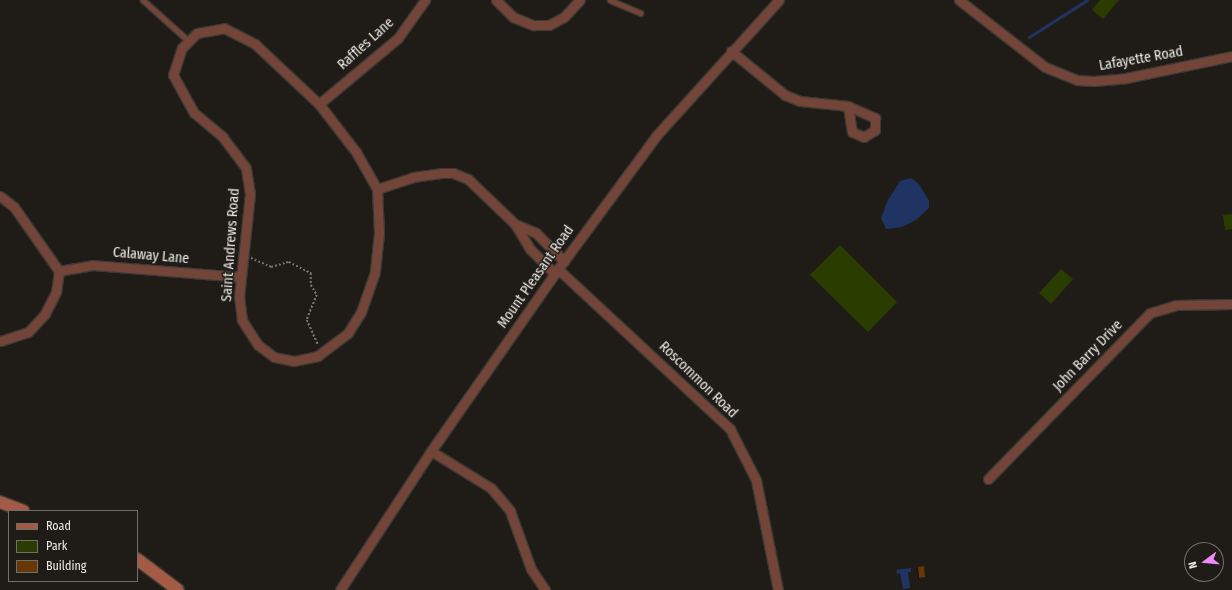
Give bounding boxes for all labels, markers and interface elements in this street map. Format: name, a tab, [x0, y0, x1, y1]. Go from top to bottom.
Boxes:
street label: Raffles Lane	[334, 14, 398, 74]
street label: Lafayette Road	[1098, 43, 1184, 75]
street label: Saint Andrews Road	[219, 188, 243, 302]
street label: Mount Pleasant Road	[494, 223, 578, 331]
street label: Calaway Lane	[112, 244, 190, 268]
street label: John Barry Drive	[1050, 317, 1126, 395]
street label: Roscommon Road	[655, 338, 741, 422]
legend	[8, 510, 138, 582]
text: Road	[46, 519, 71, 533]
text: Park	[46, 539, 67, 553]
north arrow	[1184, 542, 1224, 582]
text: Building	[46, 559, 86, 573]
text: N	[1186, 560, 1200, 570]

